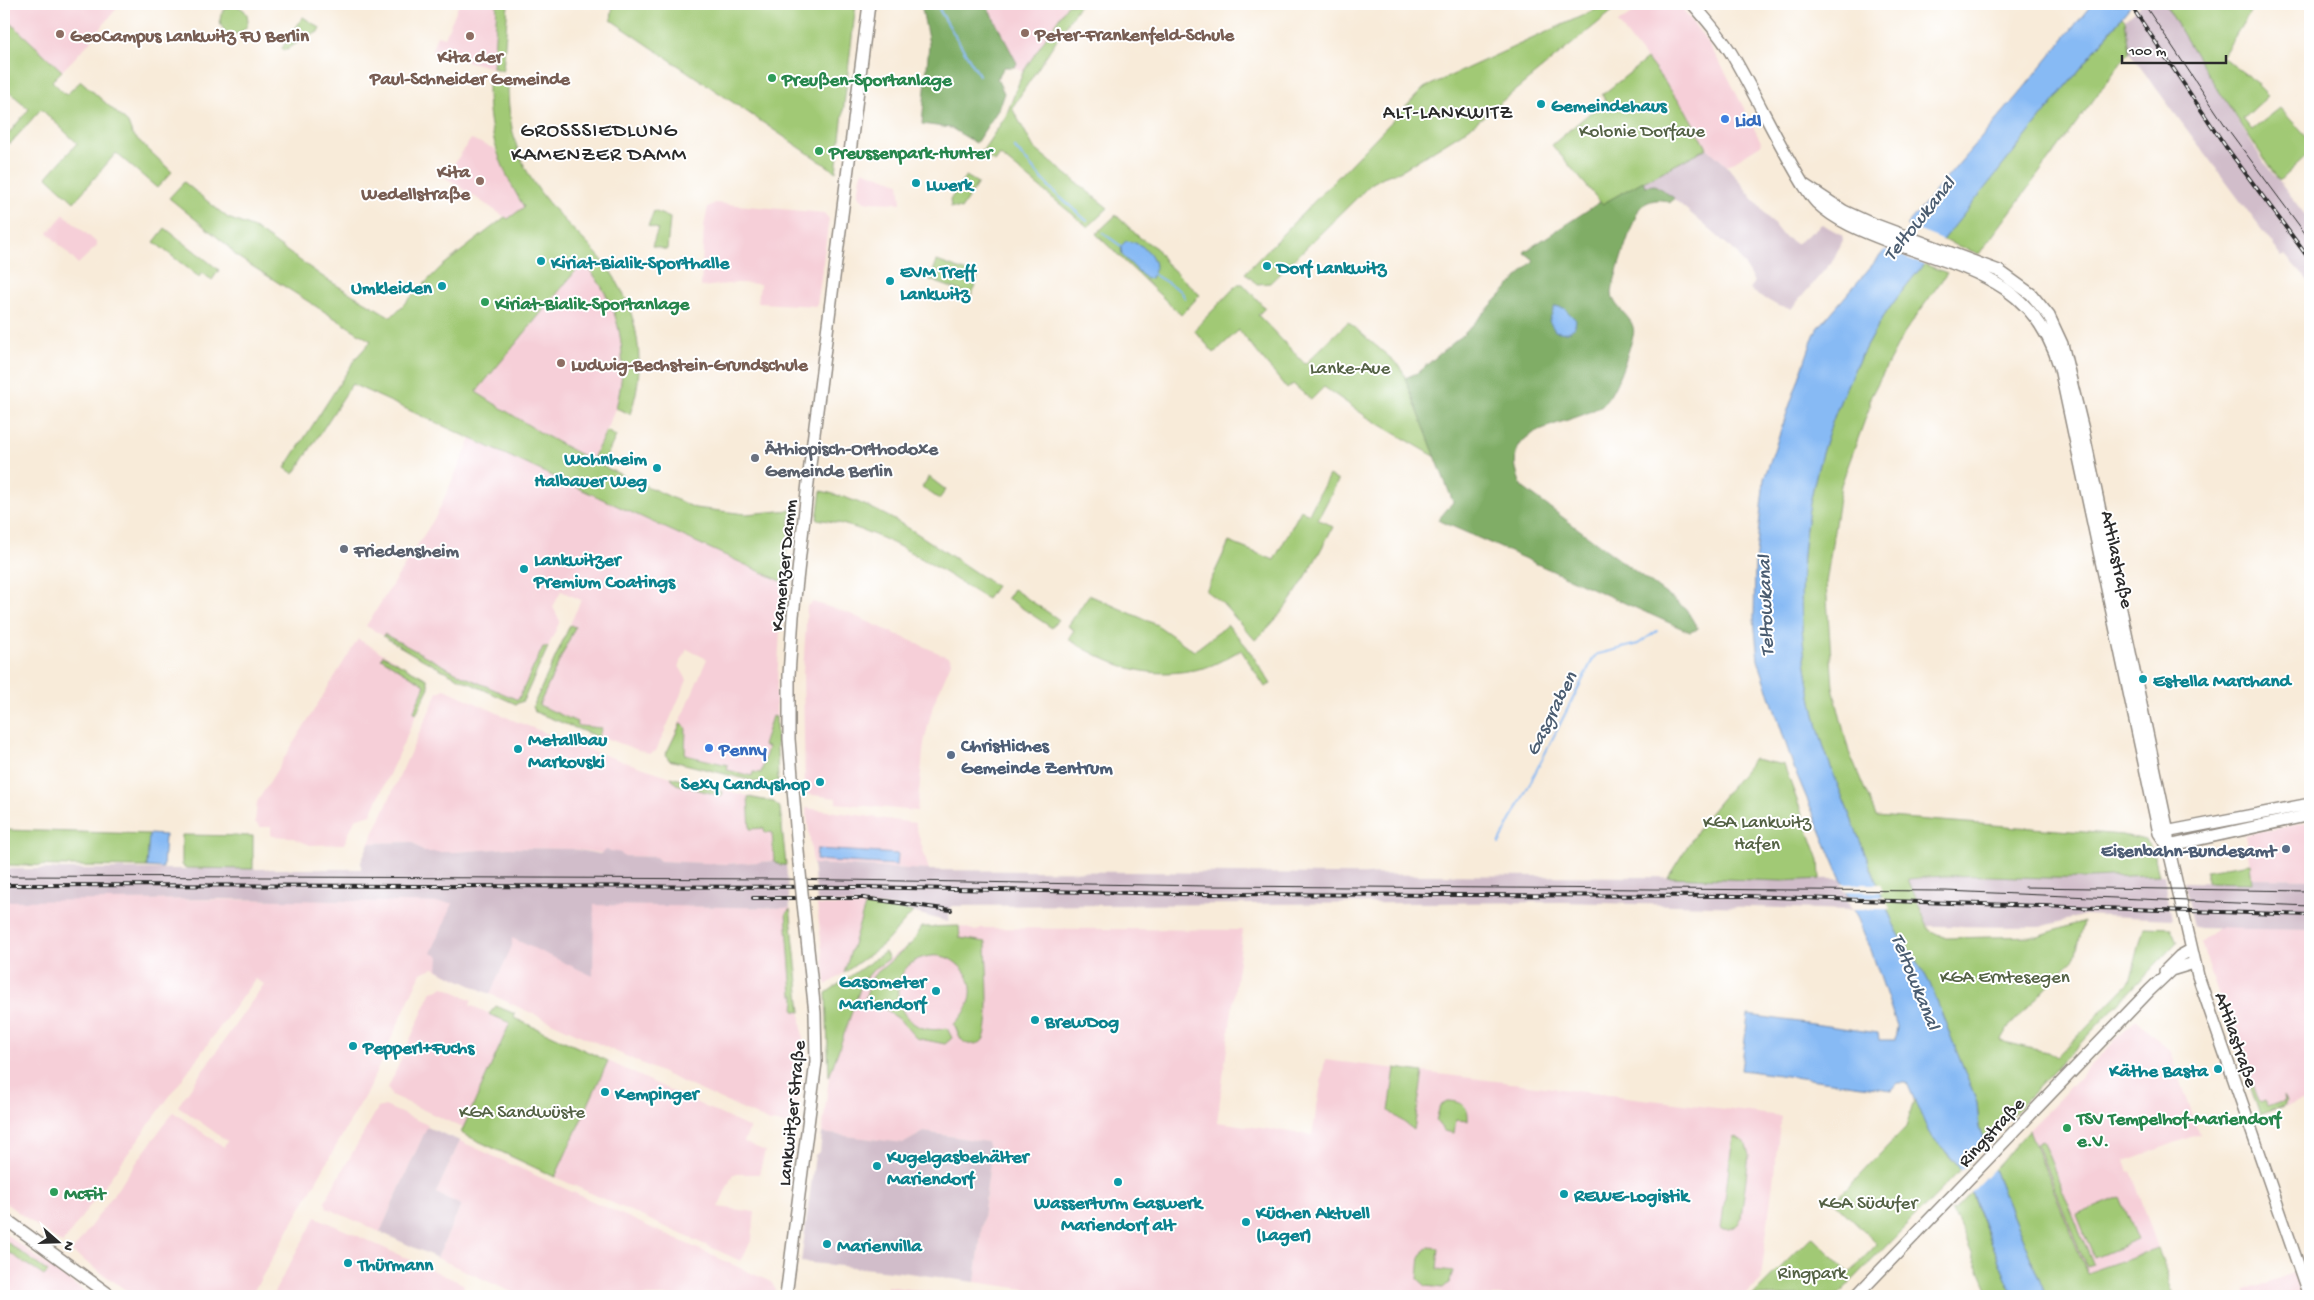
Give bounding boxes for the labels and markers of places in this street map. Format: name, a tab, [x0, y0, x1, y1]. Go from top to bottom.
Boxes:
place label: Peter-Frankenfeld-Schule	[1034, 25, 1235, 48]
place label: GeoCampus Lankwitz FU Berlin	[70, 26, 310, 49]
marker: Peter-Frankenfeld-Schule	[1019, 27, 1031, 39]
marker: GeoCampus Lankwitz FU Berlin	[54, 28, 66, 40]
marker: Kita der Paul-Schneider Gemeinde	[464, 30, 476, 42]
place label: Kita der Paul-Schneider Gemeinde	[369, 47, 571, 92]
place label: Preußen-Sportanlage	[781, 70, 953, 93]
marker: Preußen-Sportanlage	[766, 72, 778, 84]
place label: Gemeindehaus	[1551, 96, 1668, 119]
marker: Gemeindehaus	[1535, 98, 1547, 110]
place label: Lidl	[1735, 111, 1761, 134]
marker: Lidl	[1719, 113, 1731, 125]
place label: Preussenpark-Hunter	[828, 143, 994, 166]
marker: Preussenpark-Hunter	[813, 145, 825, 157]
place label: Kita Wedellstraße	[360, 162, 471, 207]
marker: Kita Wedellstraße	[474, 175, 486, 187]
place label: Lwerk	[926, 175, 975, 198]
marker: Lwerk	[910, 177, 922, 189]
place label: Kiriat-Bialik-Sporthalle	[550, 253, 730, 276]
marker: Kiriat-Bialik-Sporthalle	[535, 255, 547, 267]
place label: Dorf Lankwitz	[1275, 258, 1388, 281]
marker: Dorf Lankwitz	[1261, 260, 1273, 272]
place label: EVM Treff Lankwitz	[900, 262, 978, 307]
marker: EVM Treff Lankwitz	[884, 275, 896, 287]
place label: Umkleiden	[351, 278, 433, 301]
marker: Umkleiden	[436, 280, 448, 292]
place label: Kiriat-Bialik-Sportanlage	[494, 294, 690, 317]
marker: Kiriat-Bialik-Sportanlage	[479, 296, 491, 308]
place label: Ludwig-Bechstein-Grundschule	[571, 355, 809, 378]
marker: Ludwig-Bechstein-Grundschule	[555, 357, 567, 369]
place label: Äthiopisch-Orthodoxe Gemeinde Berlin	[764, 439, 939, 484]
place label: Wohnheim Halbauer Weg	[534, 449, 648, 494]
marker: Äthiopisch-Orthodoxe Gemeinde Berlin	[749, 452, 761, 464]
marker: Wohnheim Halbauer Weg	[651, 462, 663, 474]
place label: Friedensheim	[353, 541, 459, 564]
marker: Friedensheim	[338, 543, 350, 555]
place label: Lankwitzer Premium Coatings	[533, 550, 676, 595]
marker: Lankwitzer Premium Coatings	[518, 563, 530, 575]
place label: Estella Marchand	[2153, 671, 2293, 694]
marker: Estella Marchand	[2137, 673, 2149, 685]
place label: Metallbau Markovski	[528, 730, 607, 775]
place label: Christliches Gemeinde Zentrum	[960, 736, 1113, 781]
place label: Penny	[718, 740, 767, 763]
marker: Penny	[703, 742, 715, 754]
marker: Metallbau Markovski	[512, 743, 524, 755]
marker: Christliches Gemeinde Zentrum	[945, 749, 957, 761]
place label: Sexy Candyshop	[681, 774, 811, 797]
marker: Sexy Candyshop	[814, 776, 826, 788]
place label: Eisenbahn-Bundesamt	[2101, 841, 2278, 864]
marker: Eisenbahn-Bundesamt	[2280, 843, 2292, 855]
place label: Gasometer Mariendorf	[839, 972, 928, 1017]
marker: Gasometer Mariendorf	[930, 985, 942, 997]
place label: BrewDog	[1044, 1012, 1119, 1035]
marker: BrewDog	[1029, 1014, 1041, 1026]
place label: Pepperl+Fuchs	[362, 1038, 475, 1061]
marker: Pepperl+Fuchs	[347, 1040, 359, 1052]
place label: Käthe Basta	[2108, 1061, 2209, 1084]
marker: Käthe Basta	[2212, 1063, 2224, 1075]
place label: Kempinger	[614, 1084, 701, 1107]
marker: Kempinger	[599, 1086, 611, 1098]
place label: TSV Tempelhof-Mariendorf e.V.	[2075, 1109, 2283, 1154]
marker: TSV Tempelhof-Mariendorf e.V.	[2061, 1122, 2073, 1134]
place label: Kugelgasbehälter Mariendorf	[886, 1147, 1031, 1192]
marker: Kugelgasbehälter Mariendorf	[871, 1160, 883, 1172]
marker: Wasserturm Gaswerk Mariendorf alt	[1112, 1176, 1124, 1188]
place label: McFit	[64, 1184, 107, 1207]
marker: McFit	[48, 1186, 60, 1198]
place label: REWE-Logistik	[1573, 1186, 1691, 1209]
marker: REWE-Logistik	[1558, 1188, 1570, 1200]
place label: Wasserturm Gaswerk Mariendorf alt	[1033, 1193, 1204, 1238]
place label: Küchen Aktuell (Lager)	[1255, 1203, 1370, 1248]
marker: Küchen Aktuell (Lager)	[1240, 1216, 1252, 1228]
place label: Marienvilla	[837, 1236, 923, 1259]
marker: Marienvilla	[821, 1238, 833, 1250]
place label: Thürmann	[356, 1255, 434, 1278]
marker: Thürmann	[342, 1257, 354, 1269]

